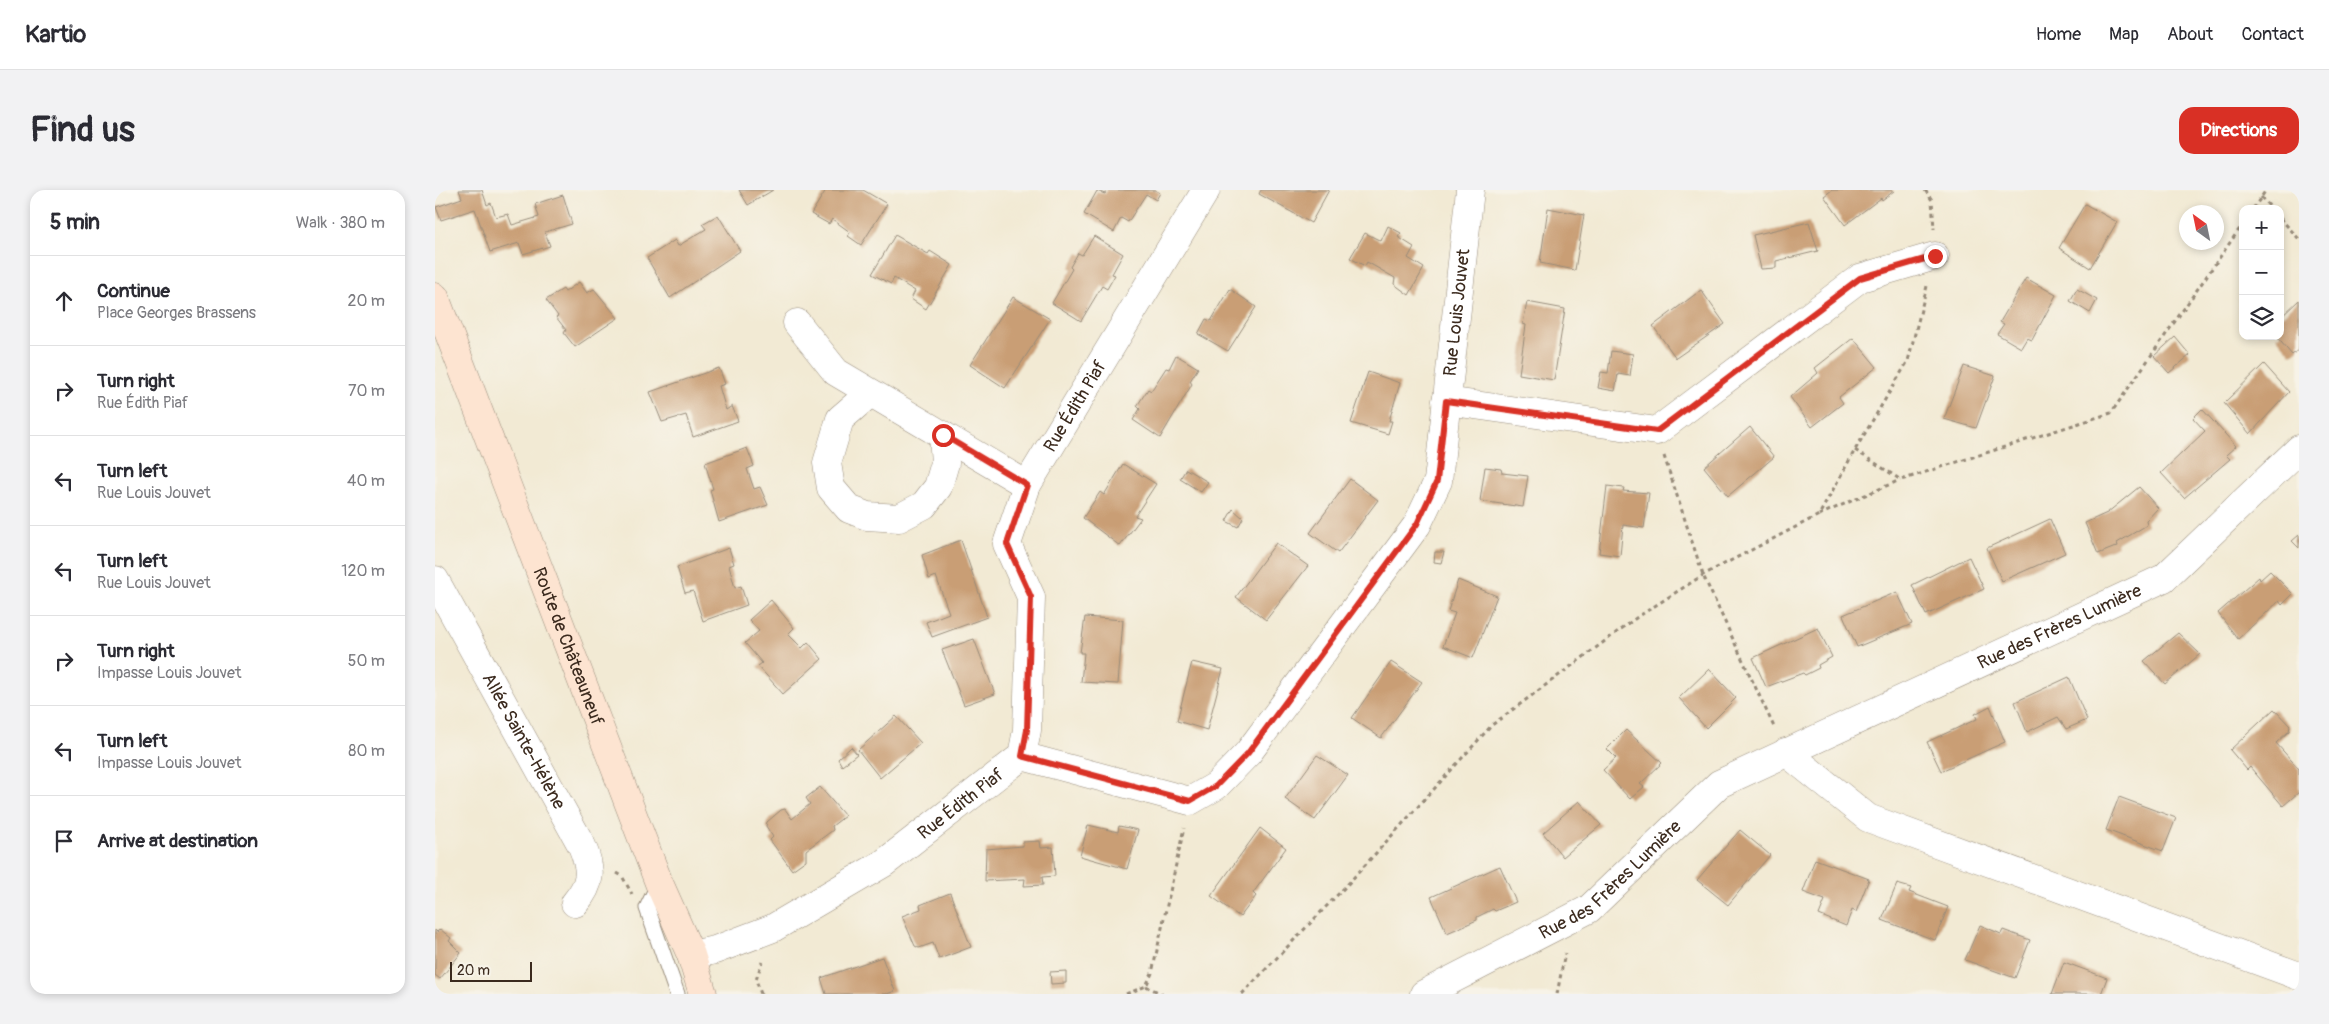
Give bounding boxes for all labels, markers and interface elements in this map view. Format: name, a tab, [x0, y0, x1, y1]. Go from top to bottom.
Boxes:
text: Kartio	[25, 20, 86, 49]
text: Home	[2036, 23, 2081, 46]
text: Map	[2109, 23, 2139, 46]
text: About	[2167, 23, 2213, 46]
text: Contact	[2241, 23, 2304, 46]
button: Directions	[2179, 107, 2299, 154]
text: Find us	[30, 108, 135, 152]
north arrow	[2179, 205, 2224, 250]
map controls	[2239, 205, 2284, 340]
button: +	[2239, 205, 2284, 250]
text: 5 min	[50, 209, 100, 236]
text: Walk · 380 m	[296, 213, 385, 233]
route end	[1924, 245, 1947, 268]
street label: Rue Louis Jouvet	[1438, 247, 1475, 377]
button: −	[2239, 250, 2284, 295]
text: Continue	[97, 279, 170, 303]
icon: ahead	[50, 287, 78, 315]
text: 20 m	[347, 291, 385, 311]
button: layers	[2239, 295, 2284, 340]
text: Place Georges Brassens	[97, 303, 256, 323]
street label: Rue Édith Piaf	[1038, 356, 1112, 456]
text: Turn right	[97, 369, 175, 393]
icon: right	[50, 377, 78, 405]
text: 70 m	[348, 381, 385, 401]
text: Rue Édith Piaf	[97, 393, 188, 413]
route start	[932, 424, 955, 447]
text: Turn left	[97, 459, 167, 483]
icon: left	[50, 467, 78, 495]
text: 40 m	[347, 471, 385, 491]
text: Rue Louis Jouvet	[97, 483, 211, 503]
text: Turn left	[97, 549, 167, 573]
icon: left	[50, 557, 78, 585]
text: 120 m	[341, 561, 385, 581]
street label: Route de Châteauneuf	[528, 564, 609, 729]
text: Rue Louis Jouvet	[97, 573, 211, 593]
street label: Rue des Frères Lumière	[1974, 578, 2145, 674]
text: Turn right	[97, 639, 175, 663]
icon: right	[50, 647, 78, 675]
text: 50 m	[348, 651, 385, 671]
text: Impasse Louis Jouvet	[97, 663, 241, 683]
street label: Allée Sainte-Hélène	[477, 669, 571, 813]
text: Turn left	[97, 729, 167, 753]
icon: left	[50, 737, 78, 765]
text: 80 m	[348, 741, 385, 761]
text: Impasse Louis Jouvet	[97, 753, 241, 773]
street label: Rue Édith Piaf	[913, 763, 1009, 844]
street label: Rue des Frères Lumière	[1535, 815, 1686, 944]
icon: arrive	[50, 827, 78, 855]
text: Arrive at destination	[97, 829, 258, 853]
scale bar	[450, 959, 533, 982]
text: 20 m	[457, 962, 490, 979]

